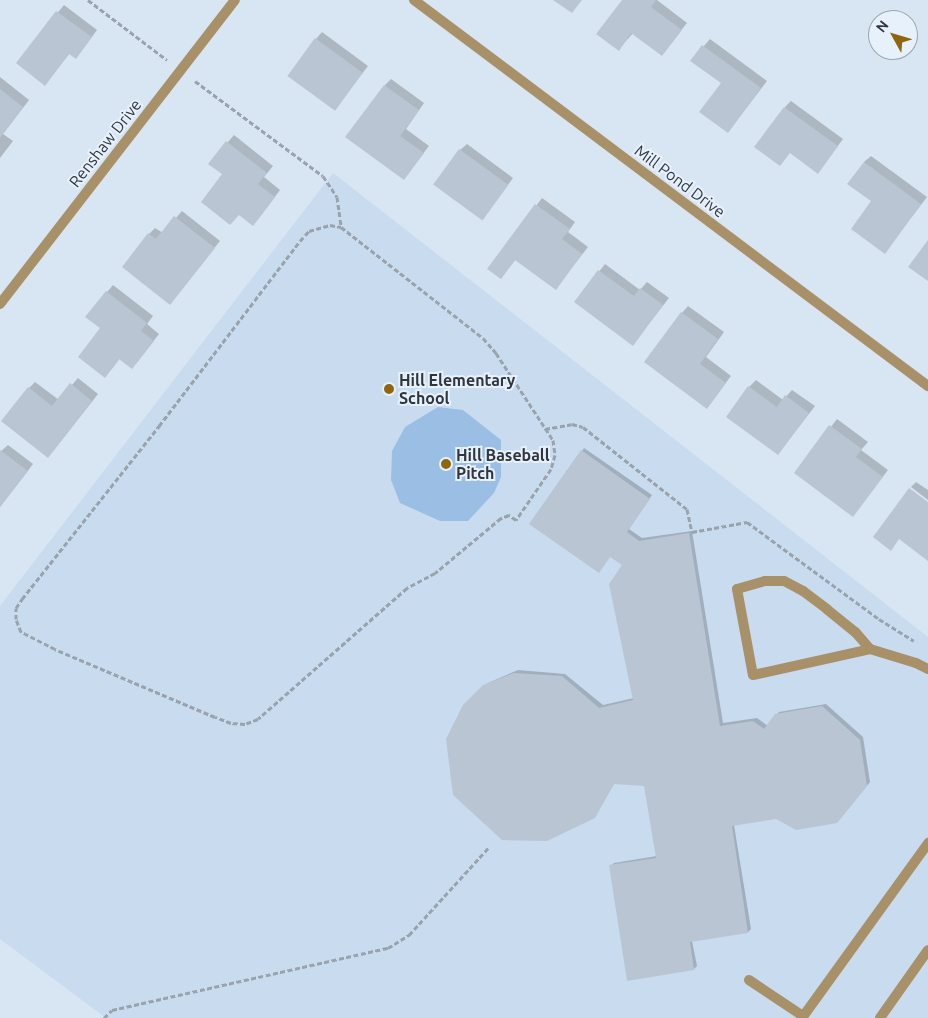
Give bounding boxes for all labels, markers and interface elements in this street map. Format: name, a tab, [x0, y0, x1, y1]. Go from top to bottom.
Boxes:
north arrow	[868, 10, 918, 60]
text: N	[873, 17, 892, 35]
street label: Renshaw Drive	[65, 95, 145, 191]
street label: Mill Pond Drive	[631, 141, 729, 221]
place label: Hill Elementary School	[399, 370, 515, 408]
marker: Hill Elementary School	[383, 383, 395, 395]
place label: Hill Baseball Pitch	[456, 445, 550, 483]
marker: Hill Baseball Pitch	[440, 458, 452, 470]

